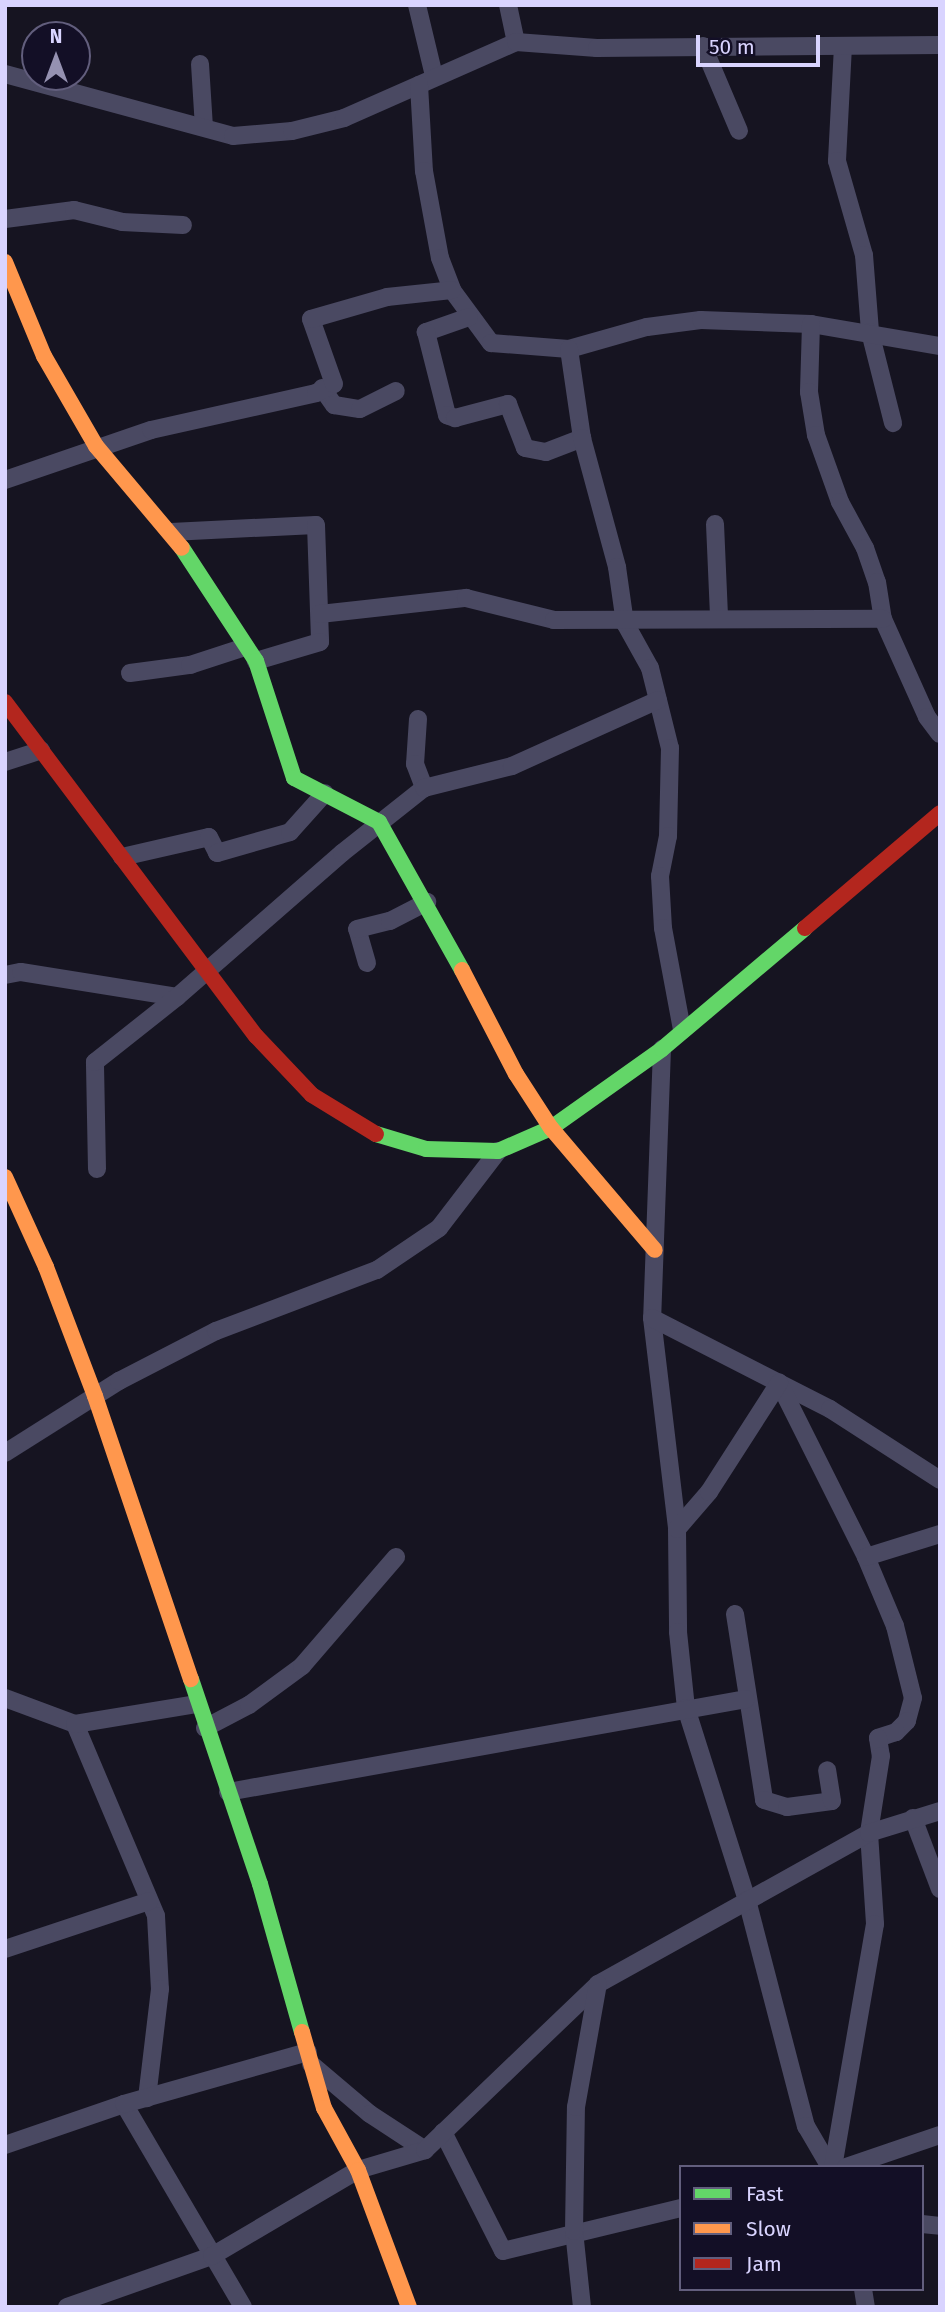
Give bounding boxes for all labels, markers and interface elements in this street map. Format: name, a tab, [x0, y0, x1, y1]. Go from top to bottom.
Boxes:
north arrow	[21, 21, 91, 91]
scale bar	[700, 21, 824, 65]
text: N	[50, 25, 62, 48]
text: 50 m	[709, 34, 755, 60]
legend	[679, 2165, 924, 2291]
text: Fast	[746, 2181, 784, 2207]
text: Slow	[746, 2216, 791, 2242]
text: Jam	[746, 2251, 782, 2277]

